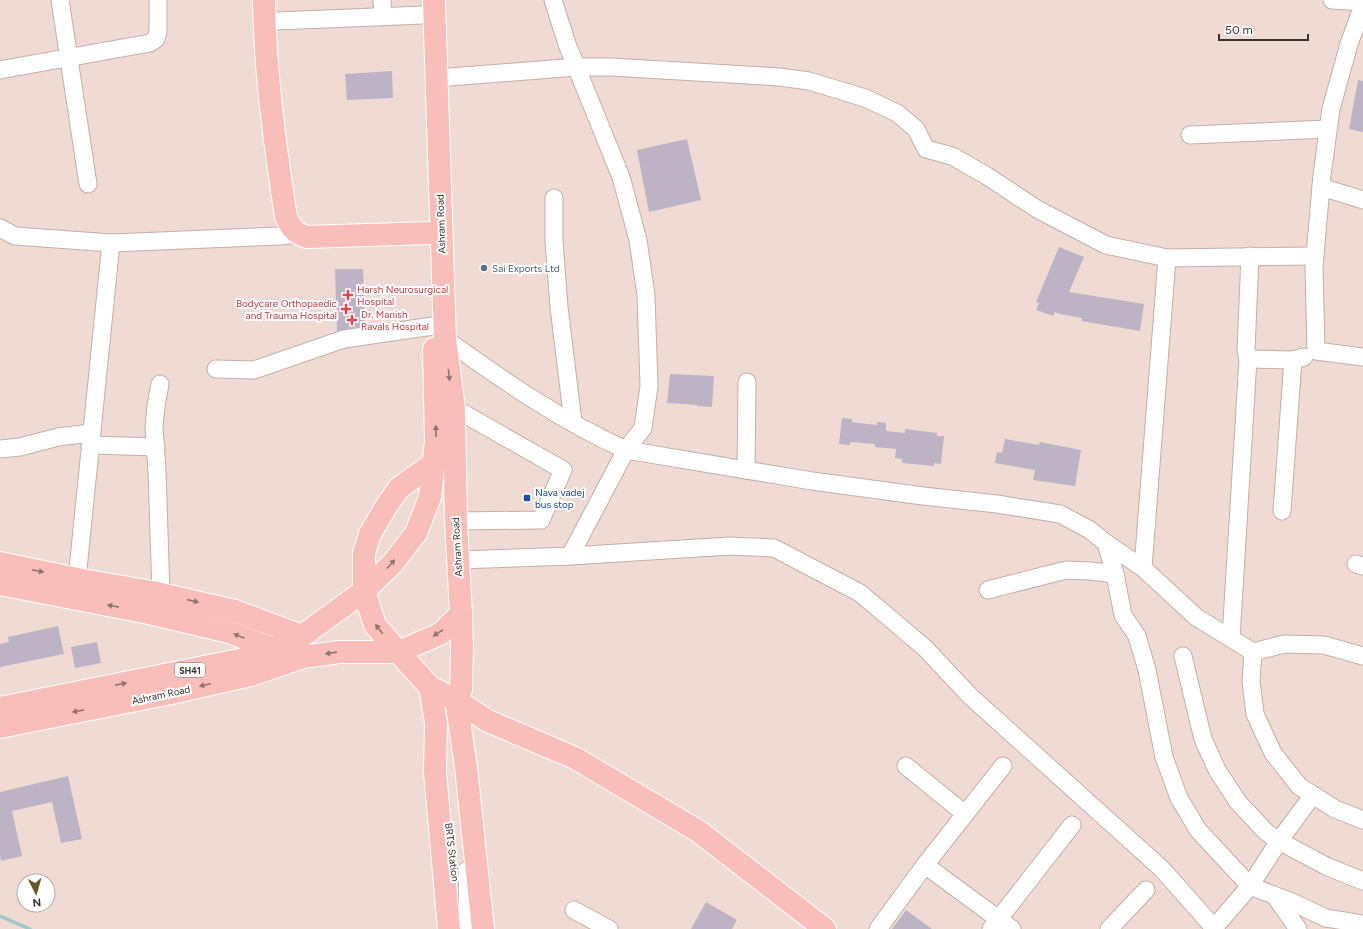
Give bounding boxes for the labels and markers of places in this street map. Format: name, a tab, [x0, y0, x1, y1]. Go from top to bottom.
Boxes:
place label: Sai Exports Ltd	[492, 262, 560, 275]
marker: Sai Exports Ltd	[479, 263, 489, 273]
place label: Harsh Neurosurgical Hospital	[357, 283, 448, 308]
marker: Harsh Neurosurgical Hospital	[342, 289, 354, 301]
place label: Bodycare Orthopaedic and Trauma Hospital	[236, 297, 338, 322]
marker: Bodycare Orthopaedic and Trauma Hospital	[340, 303, 352, 315]
place label: Dr. Manish Ravals Hospital	[361, 308, 429, 333]
marker: Dr. Manish Ravals Hospital	[346, 314, 358, 326]
place label: Nava vadej bus stop	[535, 486, 585, 511]
marker: Nava vadej bus stop	[522, 493, 532, 503]

